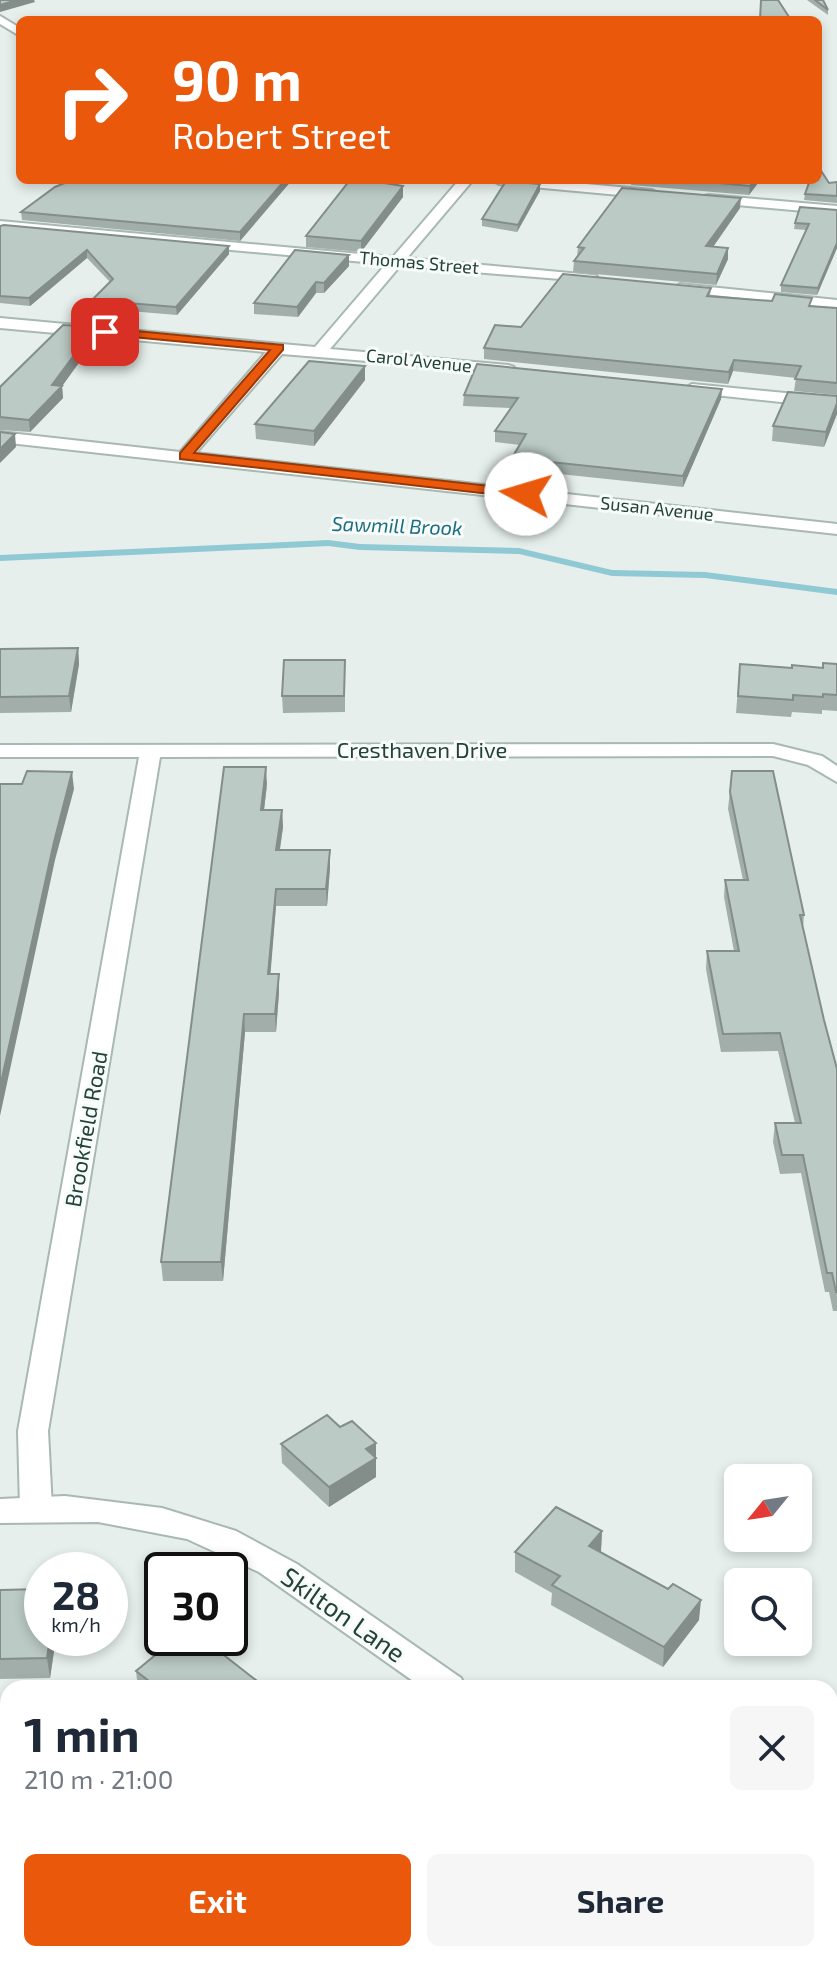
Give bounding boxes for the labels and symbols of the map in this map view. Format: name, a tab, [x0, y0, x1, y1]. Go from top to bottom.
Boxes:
street label: Thomas Street	[358, 246, 480, 278]
pin	[71, 298, 139, 366]
street label: Carol Avenue	[365, 344, 473, 376]
position arrow	[484, 452, 568, 536]
street label: Susan Avenue	[599, 491, 715, 525]
water label: Sawmill Brook	[331, 511, 463, 539]
street label: Cresthaven Drive	[337, 736, 507, 762]
street label: Brookfield Road	[58, 1049, 112, 1209]
north arrow	[724, 1464, 812, 1552]
speed limit sign: 30	[144, 1552, 248, 1656]
street label: Skilton Lane	[276, 1560, 412, 1668]

